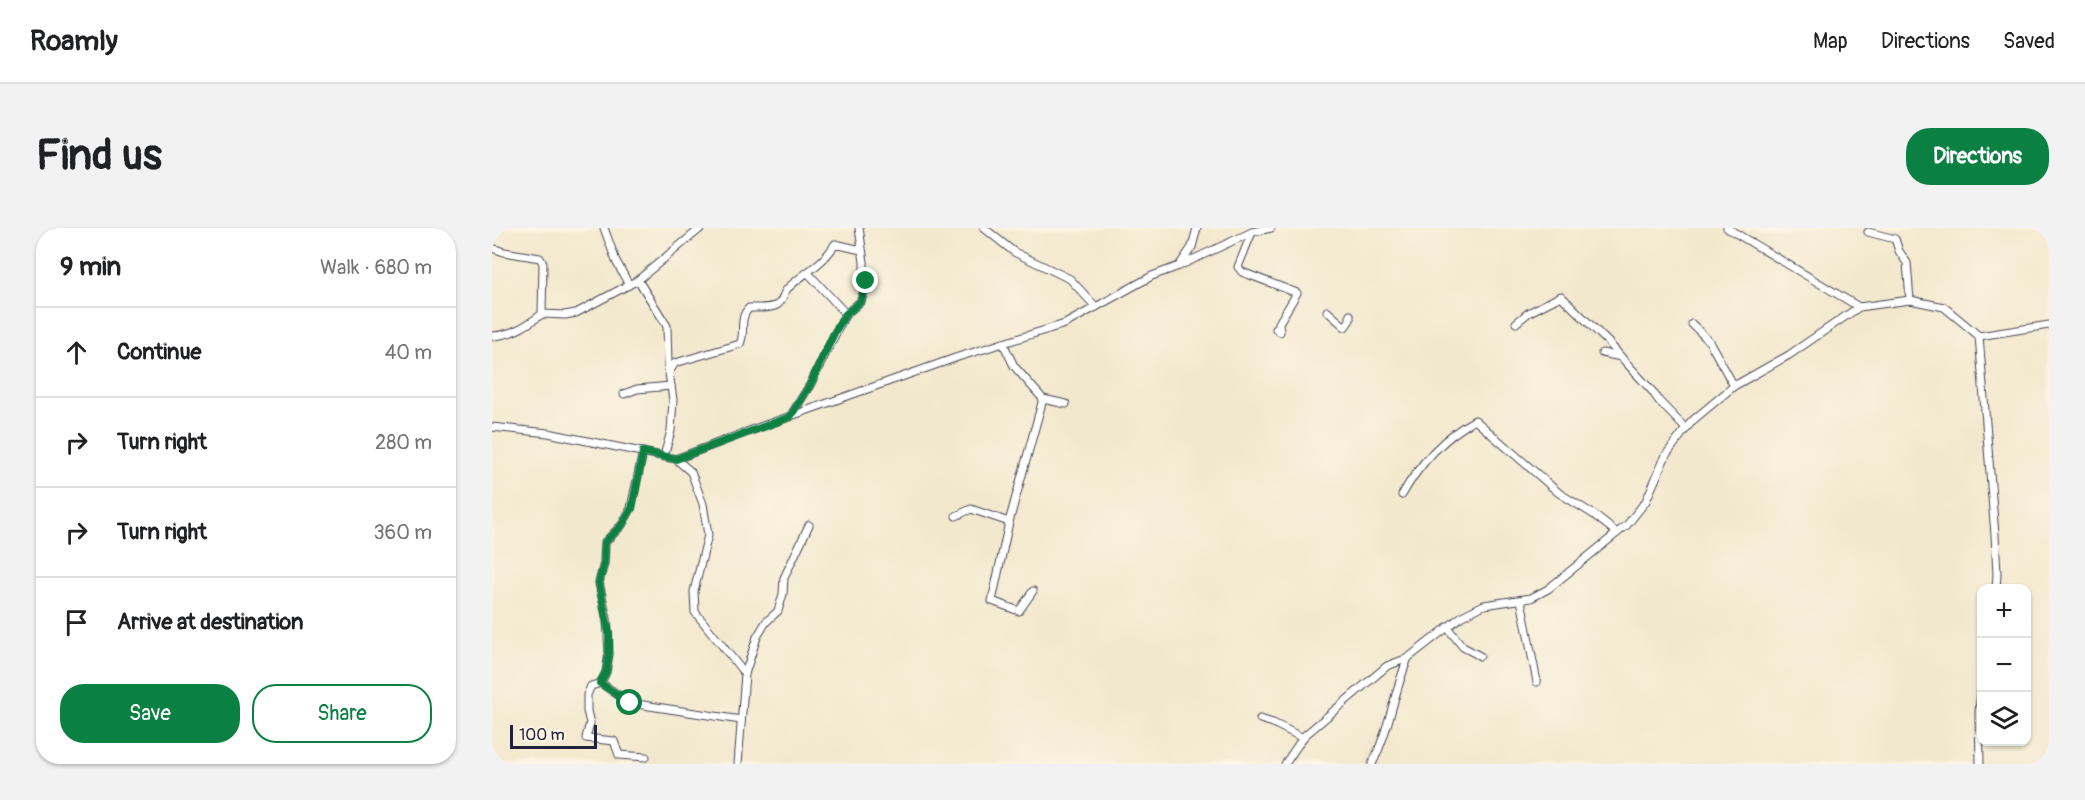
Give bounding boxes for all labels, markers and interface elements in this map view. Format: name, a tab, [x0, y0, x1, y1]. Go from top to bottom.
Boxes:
text: Roamly	[30, 24, 118, 59]
text: Map	[1813, 28, 1848, 55]
text: Directions	[1881, 28, 1970, 55]
text: Saved	[2003, 28, 2055, 55]
button: Directions	[1906, 128, 2049, 185]
text: Find us	[36, 130, 162, 182]
text: 9 min	[60, 251, 121, 283]
text: Walk · 680 m	[320, 255, 432, 280]
route end	[852, 267, 878, 293]
icon: ahead	[60, 336, 93, 369]
text: Continue	[117, 338, 201, 366]
text: 40 m	[385, 340, 432, 365]
icon: right	[60, 426, 93, 459]
text: Turn right	[117, 428, 207, 456]
text: 280 m	[375, 430, 432, 455]
icon: right	[60, 516, 93, 549]
text: Turn right	[117, 518, 207, 546]
text: 360 m	[373, 520, 432, 545]
map controls	[1977, 584, 2031, 746]
button: +	[1977, 584, 2031, 638]
icon: arrive	[60, 606, 93, 639]
text: Arrive at destination	[117, 608, 303, 636]
button: −	[1977, 638, 2031, 692]
button: Save	[60, 684, 240, 743]
button: Share	[252, 684, 432, 743]
route start	[616, 689, 642, 715]
button: layers	[1977, 692, 2031, 746]
scale bar	[510, 722, 597, 750]
text: 100 m	[519, 725, 565, 745]

